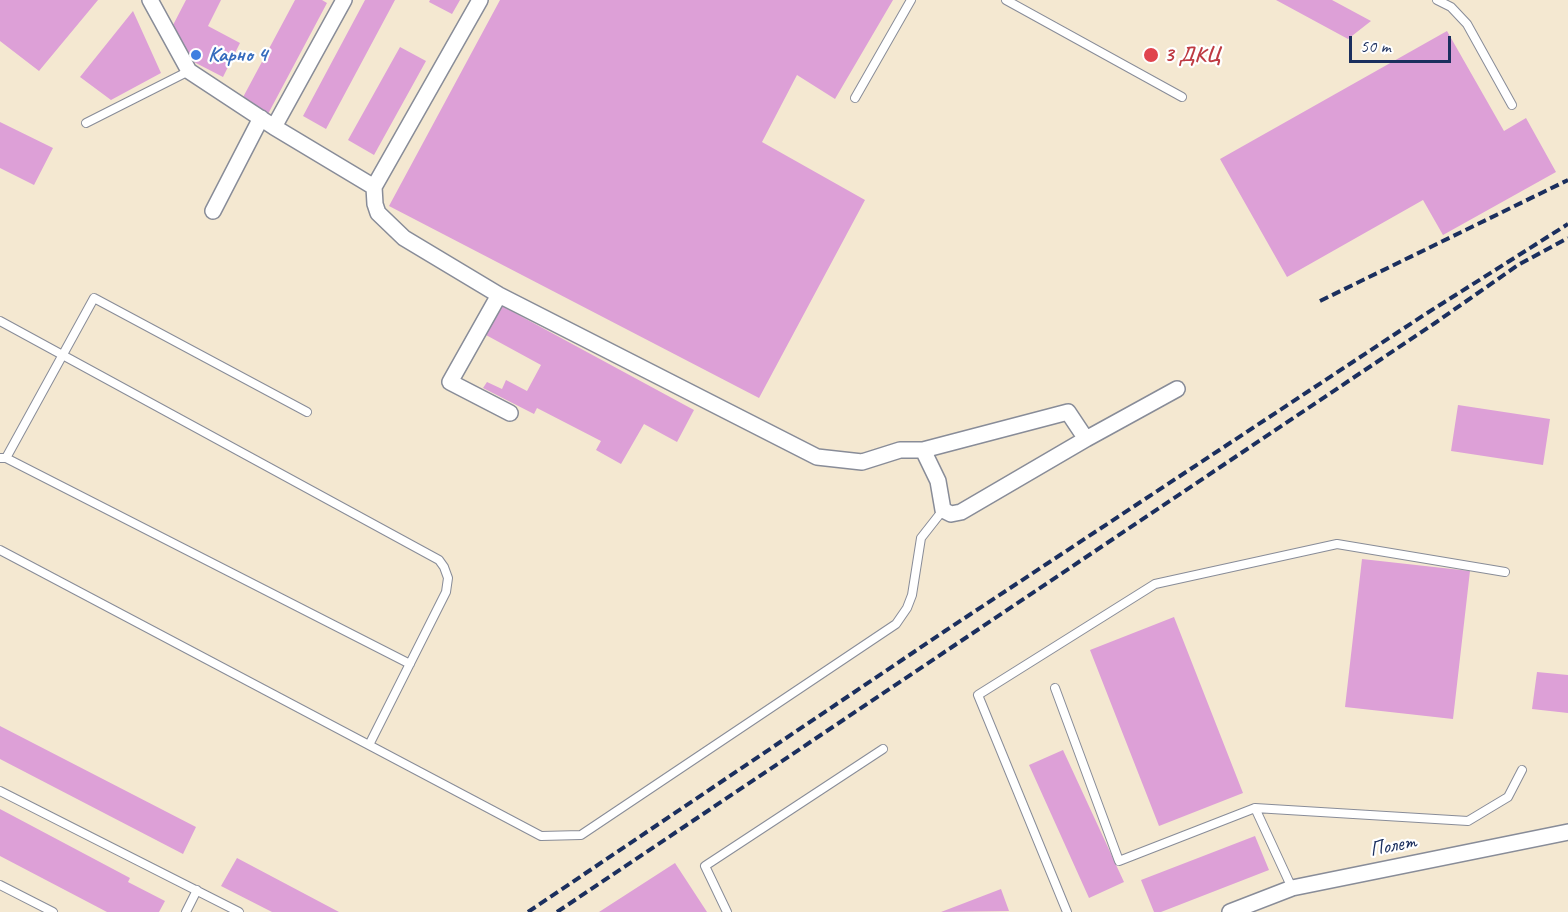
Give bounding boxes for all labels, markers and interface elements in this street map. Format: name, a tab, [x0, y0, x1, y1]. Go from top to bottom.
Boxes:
scale bar	[1352, 24, 1454, 62]
text: 50 m	[1360, 35, 1391, 57]
place label: Карно 4	[208, 42, 267, 68]
place label: 3 ДКЦ	[1164, 42, 1221, 68]
marker: 3 ДКЦ	[1142, 46, 1160, 64]
marker: Карно 4	[189, 48, 203, 62]
street label: Полет	[1368, 829, 1418, 863]

